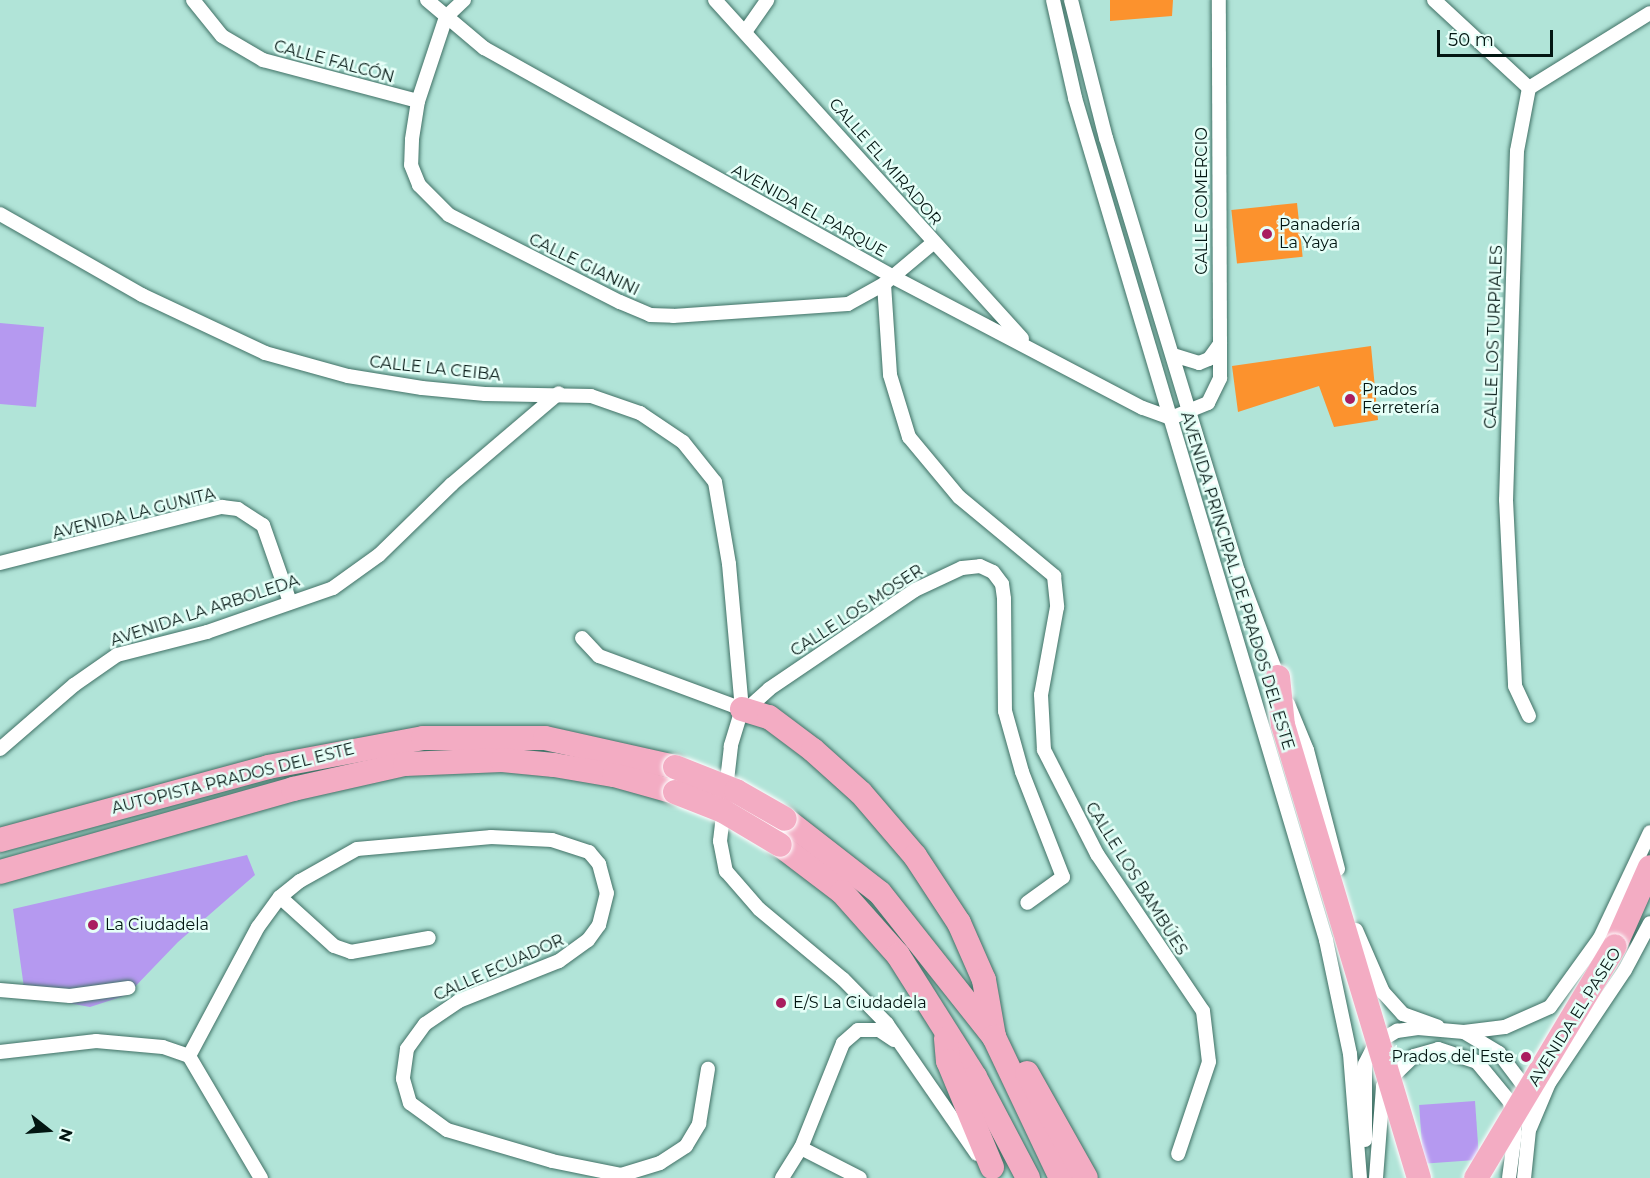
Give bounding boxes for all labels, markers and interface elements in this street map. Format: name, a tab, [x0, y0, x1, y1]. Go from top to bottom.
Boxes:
scale bar	[1440, 18, 1556, 56]
text: 50 m	[1448, 29, 1494, 51]
street label: CALLE FALCÓN	[272, 37, 396, 87]
street label: CALLE EL MIRADOR	[825, 95, 945, 229]
street label: CALLE COMERCIO	[1192, 127, 1212, 275]
street label: AVENIDA EL PARQUE	[728, 160, 890, 262]
place label: Panadería La Yaya	[1279, 215, 1360, 253]
marker: Panadería La Yaya	[1260, 227, 1274, 241]
street label: CALLE GIANINI	[526, 230, 642, 300]
street label: CALLE LOS TURPIALES	[1481, 245, 1507, 429]
street label: CALLE LA CEIBA	[369, 353, 501, 385]
place label: Prados Ferretería	[1362, 380, 1440, 418]
marker: Prados Ferretería	[1343, 392, 1357, 406]
street label: AVENIDA PRINCIPAL DE PRADOS DEL ESTE	[1176, 409, 1298, 753]
street label: AVENIDA LA GUNITA	[51, 484, 217, 544]
street label: CALLE LOS MOSER	[787, 561, 927, 661]
street label: AVENIDA LA ARBOLEDA	[108, 571, 302, 651]
street label: AUTOPISTA PRADOS DEL ESTE	[110, 740, 356, 818]
street label: CALLE LOS BAMBÚES	[1081, 799, 1191, 959]
place label: La Ciudadela	[105, 915, 209, 935]
marker: La Ciudadela	[86, 918, 100, 932]
street label: CALLE ECUADOR	[431, 931, 567, 1005]
street label: AVENIDA EL PASEO	[1525, 944, 1625, 1090]
place label: E/S La Ciudadela	[793, 993, 927, 1013]
marker: E/S La Ciudadela	[774, 996, 788, 1010]
place label: Prados del Este	[1392, 1047, 1514, 1067]
marker: Prados del Este	[1519, 1050, 1533, 1064]
north arrow	[18, 1100, 78, 1160]
text: N	[55, 1126, 77, 1144]

